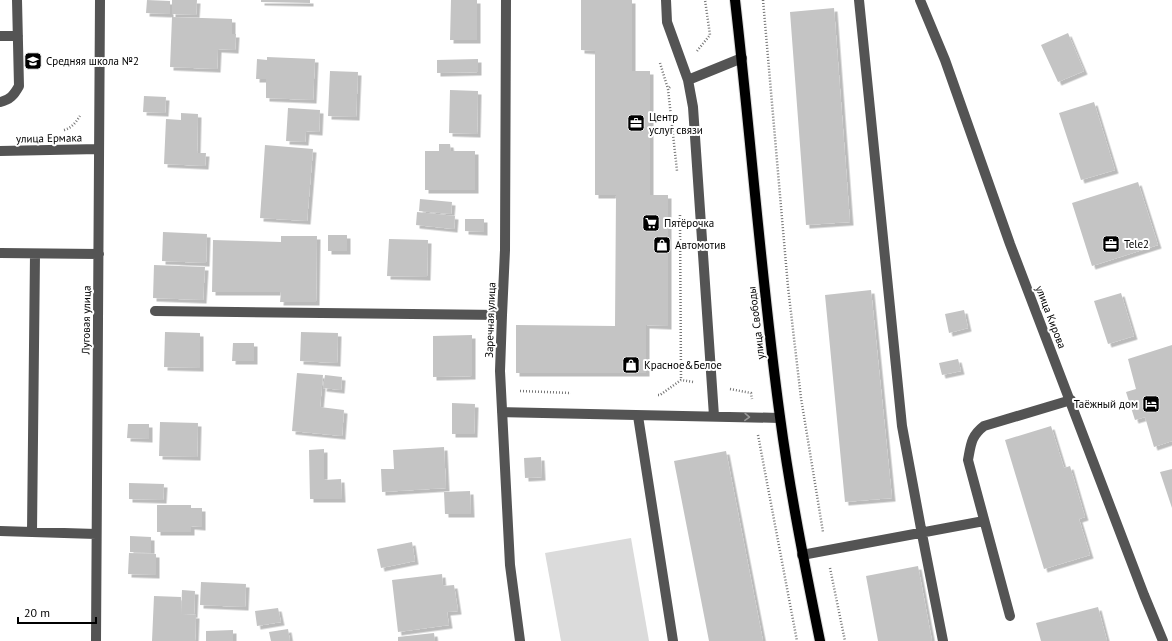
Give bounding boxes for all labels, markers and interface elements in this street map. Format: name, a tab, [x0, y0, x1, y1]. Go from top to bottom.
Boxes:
school or university icon: Средняя школа №2	[23, 51, 43, 71]
place label: Средняя школа №2	[46, 54, 139, 68]
place label: Центр услуг связи	[649, 110, 703, 137]
office icon: Центр услуг связи	[626, 113, 646, 133]
street label: улица Ермака	[16, 130, 82, 146]
supermarket icon: Пятёрочка	[641, 213, 661, 233]
place label: Пятёрочка	[664, 216, 714, 230]
office icon: Tele2	[1101, 234, 1121, 254]
shop icon: Автомотив	[652, 235, 672, 255]
place label: Tele2	[1124, 237, 1149, 251]
place label: Автомотив	[675, 238, 726, 252]
street label: Заречная улица	[482, 282, 498, 358]
street label: улица Кирова	[1033, 283, 1069, 351]
street label: Луговая улица	[78, 285, 94, 356]
street label: улица Свободы	[745, 286, 767, 360]
shop icon: Красное&Белое	[621, 355, 641, 375]
place label: Красное&Белое	[644, 358, 722, 372]
hotel icon: Таёжный дом	[1141, 394, 1161, 414]
place label: Таёжный дом	[1074, 397, 1138, 411]
one-way arrow	[744, 413, 750, 421]
scale bar	[18, 599, 96, 625]
text: 20 m	[24, 605, 50, 620]

